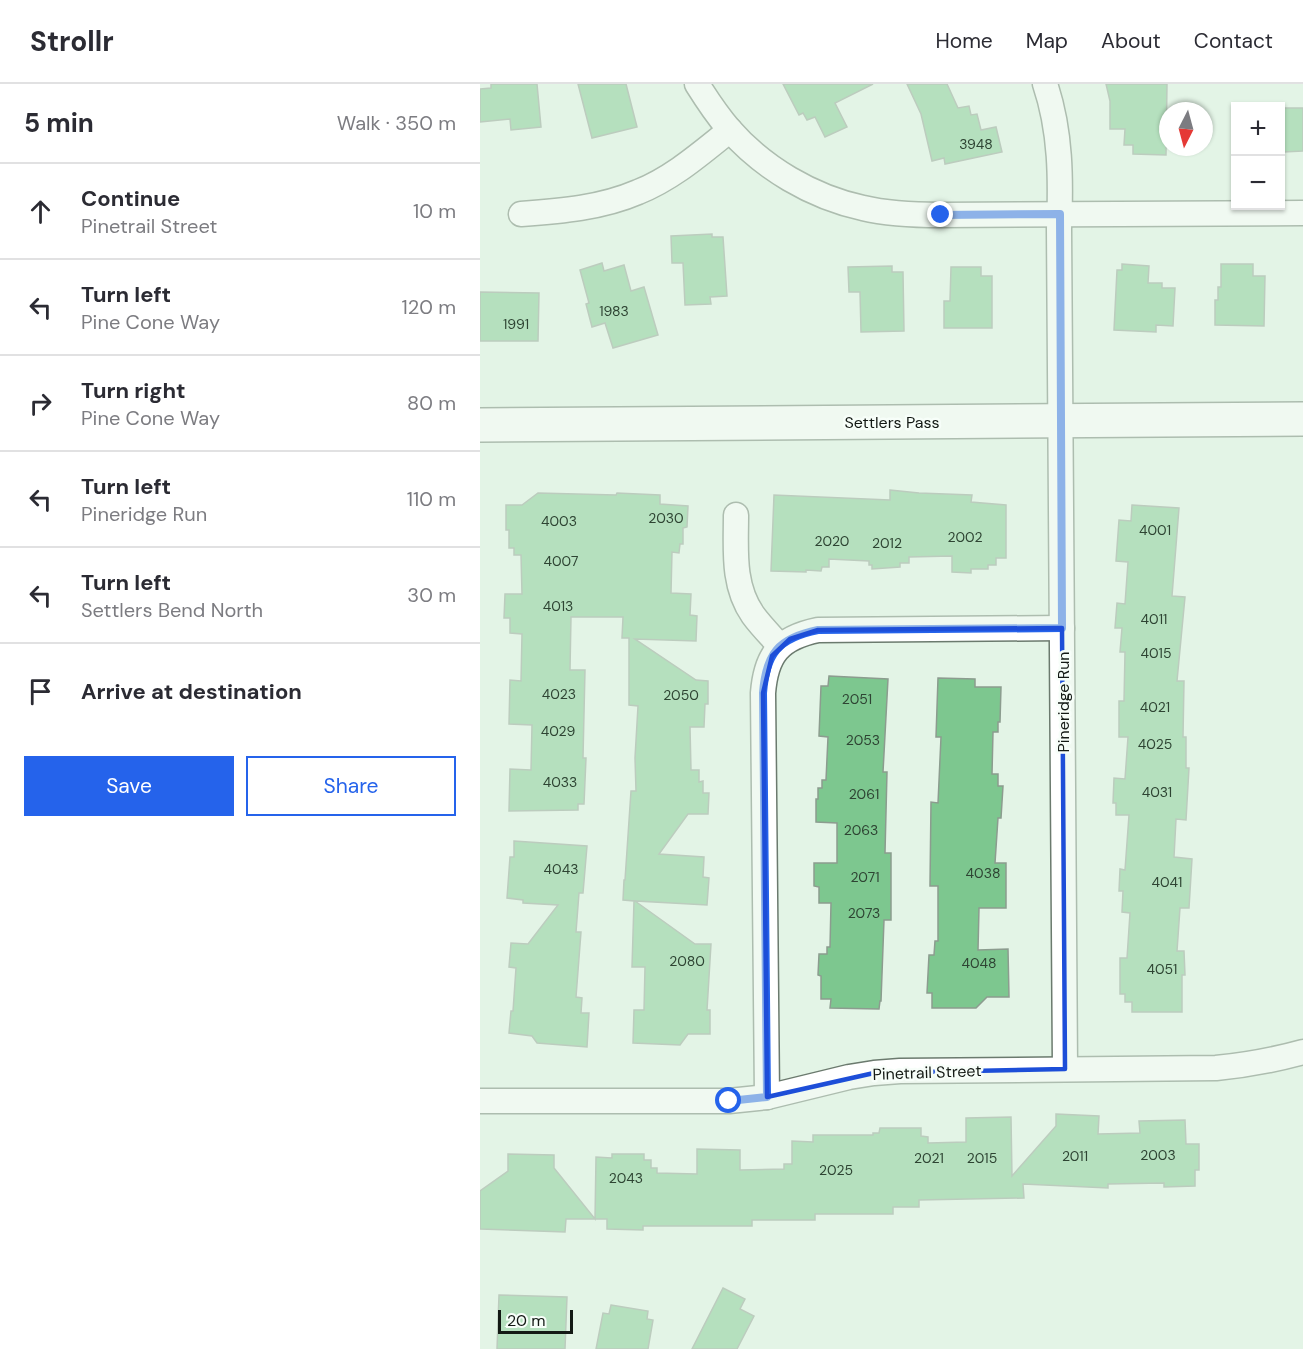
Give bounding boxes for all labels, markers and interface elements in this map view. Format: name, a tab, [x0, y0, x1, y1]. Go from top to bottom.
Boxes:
text: Strollr	[30, 23, 114, 60]
text: Home	[935, 27, 993, 55]
text: Map	[1026, 27, 1068, 55]
text: About	[1101, 27, 1161, 55]
text: Contact	[1194, 27, 1273, 55]
north arrow	[1159, 102, 1213, 156]
map controls	[1231, 102, 1285, 210]
button: +	[1231, 102, 1285, 156]
text: 5 min	[24, 106, 94, 140]
text: Walk · 350 m	[337, 110, 456, 136]
house number: 3948	[959, 135, 993, 153]
button: −	[1231, 156, 1285, 210]
text: Continue	[81, 184, 180, 213]
icon: ahead	[24, 195, 57, 228]
text: 10 m	[413, 198, 456, 224]
route end	[927, 201, 953, 227]
text: Pinetrail Street	[81, 213, 217, 239]
text: Turn left	[81, 280, 171, 309]
icon: left	[24, 291, 57, 324]
text: 120 m	[402, 294, 456, 320]
house number: 1983	[599, 302, 629, 320]
text: Pine Cone Way	[81, 309, 220, 335]
house number: 1991	[503, 315, 529, 333]
text: Turn right	[81, 376, 186, 405]
icon: right	[24, 387, 57, 420]
text: 80 m	[407, 390, 456, 416]
text: Pine Cone Way	[81, 405, 220, 431]
street label: Settlers Pass	[844, 412, 940, 433]
text: Turn left	[81, 472, 171, 501]
icon: left	[24, 483, 57, 516]
text: 110 m	[407, 486, 456, 512]
text: Pineridge Run	[81, 501, 207, 527]
house number: 2030	[648, 509, 684, 527]
house number: 4003	[541, 512, 577, 530]
house number: 4001	[1139, 521, 1171, 539]
house number: 2002	[948, 528, 983, 546]
house number: 2020	[815, 532, 849, 550]
house number: 2012	[872, 534, 902, 552]
house number: 4007	[544, 552, 578, 570]
text: Turn left	[81, 568, 171, 597]
icon: left	[24, 579, 57, 612]
text: 30 m	[407, 582, 456, 608]
text: Settlers Bend North	[81, 597, 263, 623]
house number: 4013	[543, 597, 573, 615]
house number: 4011	[1141, 610, 1167, 628]
house number: 4015	[1141, 644, 1171, 662]
street label: Pineridge Run	[1053, 652, 1074, 753]
icon: arrive	[24, 675, 57, 708]
text: Arrive at destination	[81, 677, 302, 706]
house number: 4023	[542, 685, 576, 703]
house number: 2050	[663, 686, 699, 704]
house number: 2051	[842, 690, 872, 708]
house number: 4021	[1140, 698, 1170, 716]
house number: 4029	[541, 722, 576, 740]
house number: 2053	[846, 731, 880, 749]
house number: 4025	[1138, 735, 1172, 753]
button: Save	[24, 756, 234, 816]
button: Share	[246, 756, 456, 816]
house number: 4033	[543, 773, 577, 791]
house number: 4031	[1142, 783, 1172, 801]
house number: 2061	[849, 785, 879, 803]
house number: 2063	[844, 821, 878, 839]
house number: 4043	[544, 860, 578, 878]
house number: 4038	[966, 864, 1000, 882]
house number: 2071	[850, 868, 880, 886]
house number: 4041	[1152, 873, 1182, 891]
house number: 2073	[848, 904, 880, 922]
house number: 2080	[669, 952, 705, 970]
house number: 4048	[961, 954, 997, 972]
house number: 4051	[1147, 960, 1177, 978]
street label: Pinetrail Street	[872, 1060, 982, 1085]
route start	[715, 1087, 741, 1113]
house number: 2003	[1140, 1146, 1176, 1164]
house number: 2011	[1062, 1147, 1088, 1165]
house number: 2021	[914, 1149, 944, 1167]
house number: 2015	[967, 1149, 997, 1167]
house number: 2025	[819, 1161, 853, 1179]
house number: 2043	[609, 1169, 643, 1187]
scale bar	[498, 1307, 573, 1334]
text: 20 m	[507, 1310, 546, 1331]

